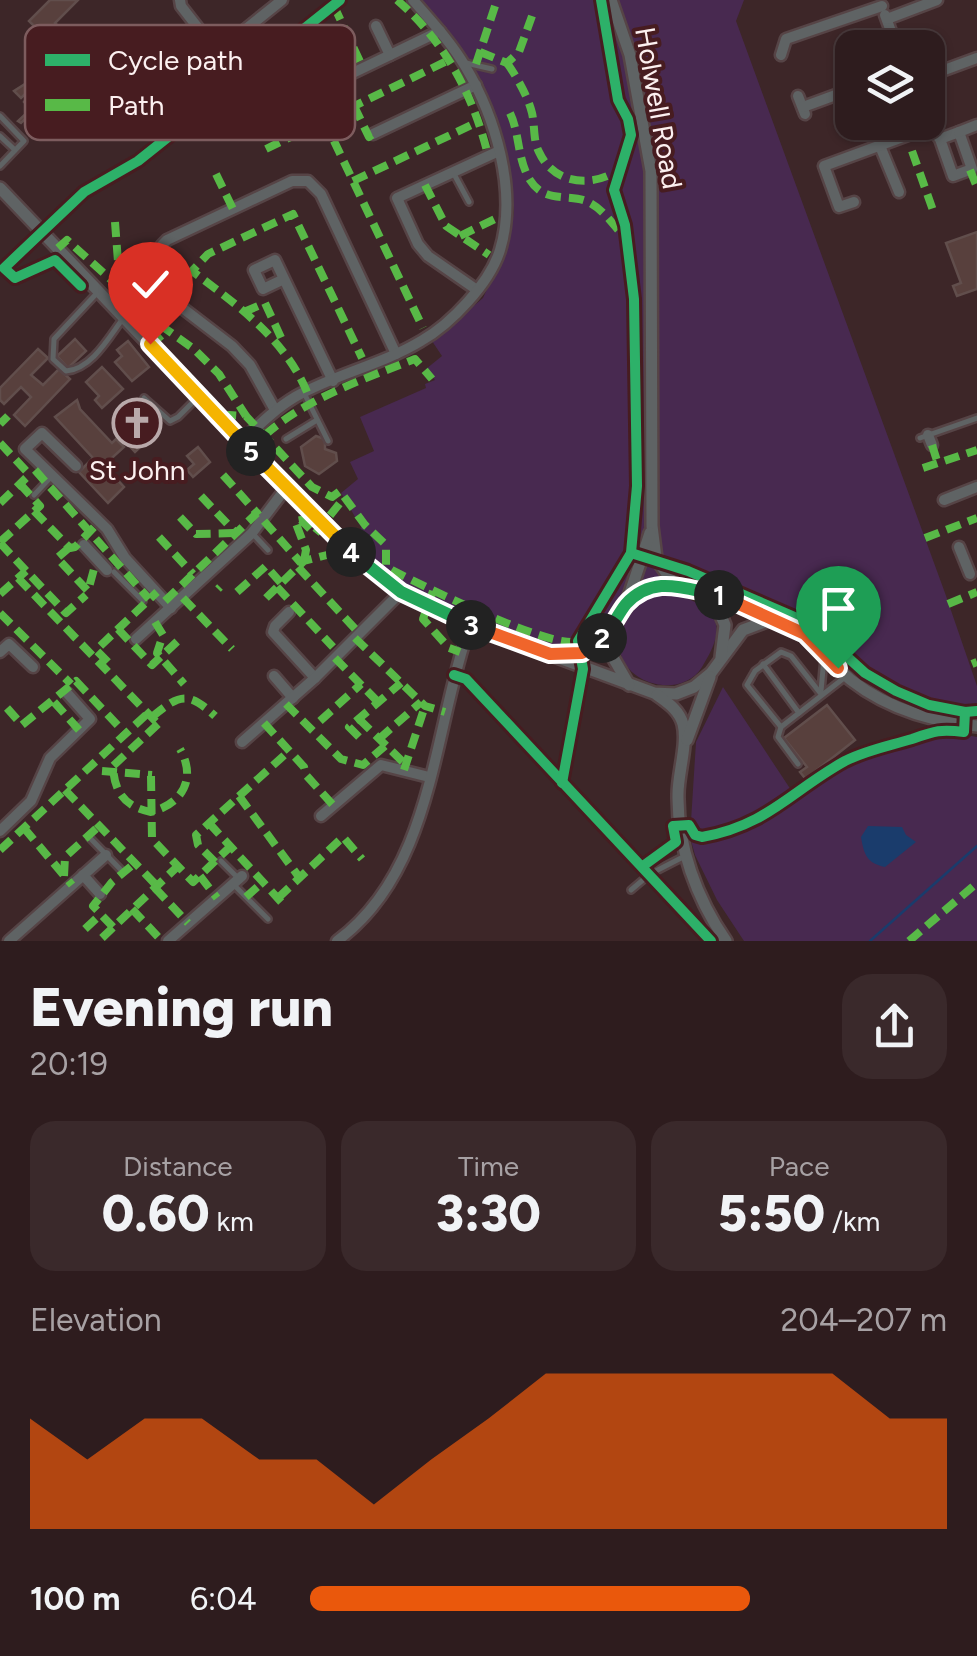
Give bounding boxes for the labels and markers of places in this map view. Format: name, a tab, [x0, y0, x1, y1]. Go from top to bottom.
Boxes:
pin	[108, 242, 193, 345]
church icon: St John	[111, 397, 163, 449]
pin: 5	[226, 426, 276, 476]
place label: St John	[89, 453, 185, 487]
pin: 4	[326, 527, 376, 577]
pin	[796, 566, 881, 669]
pin: 1	[694, 570, 744, 620]
pin: 3	[446, 600, 496, 650]
pin: 2	[577, 613, 627, 663]

